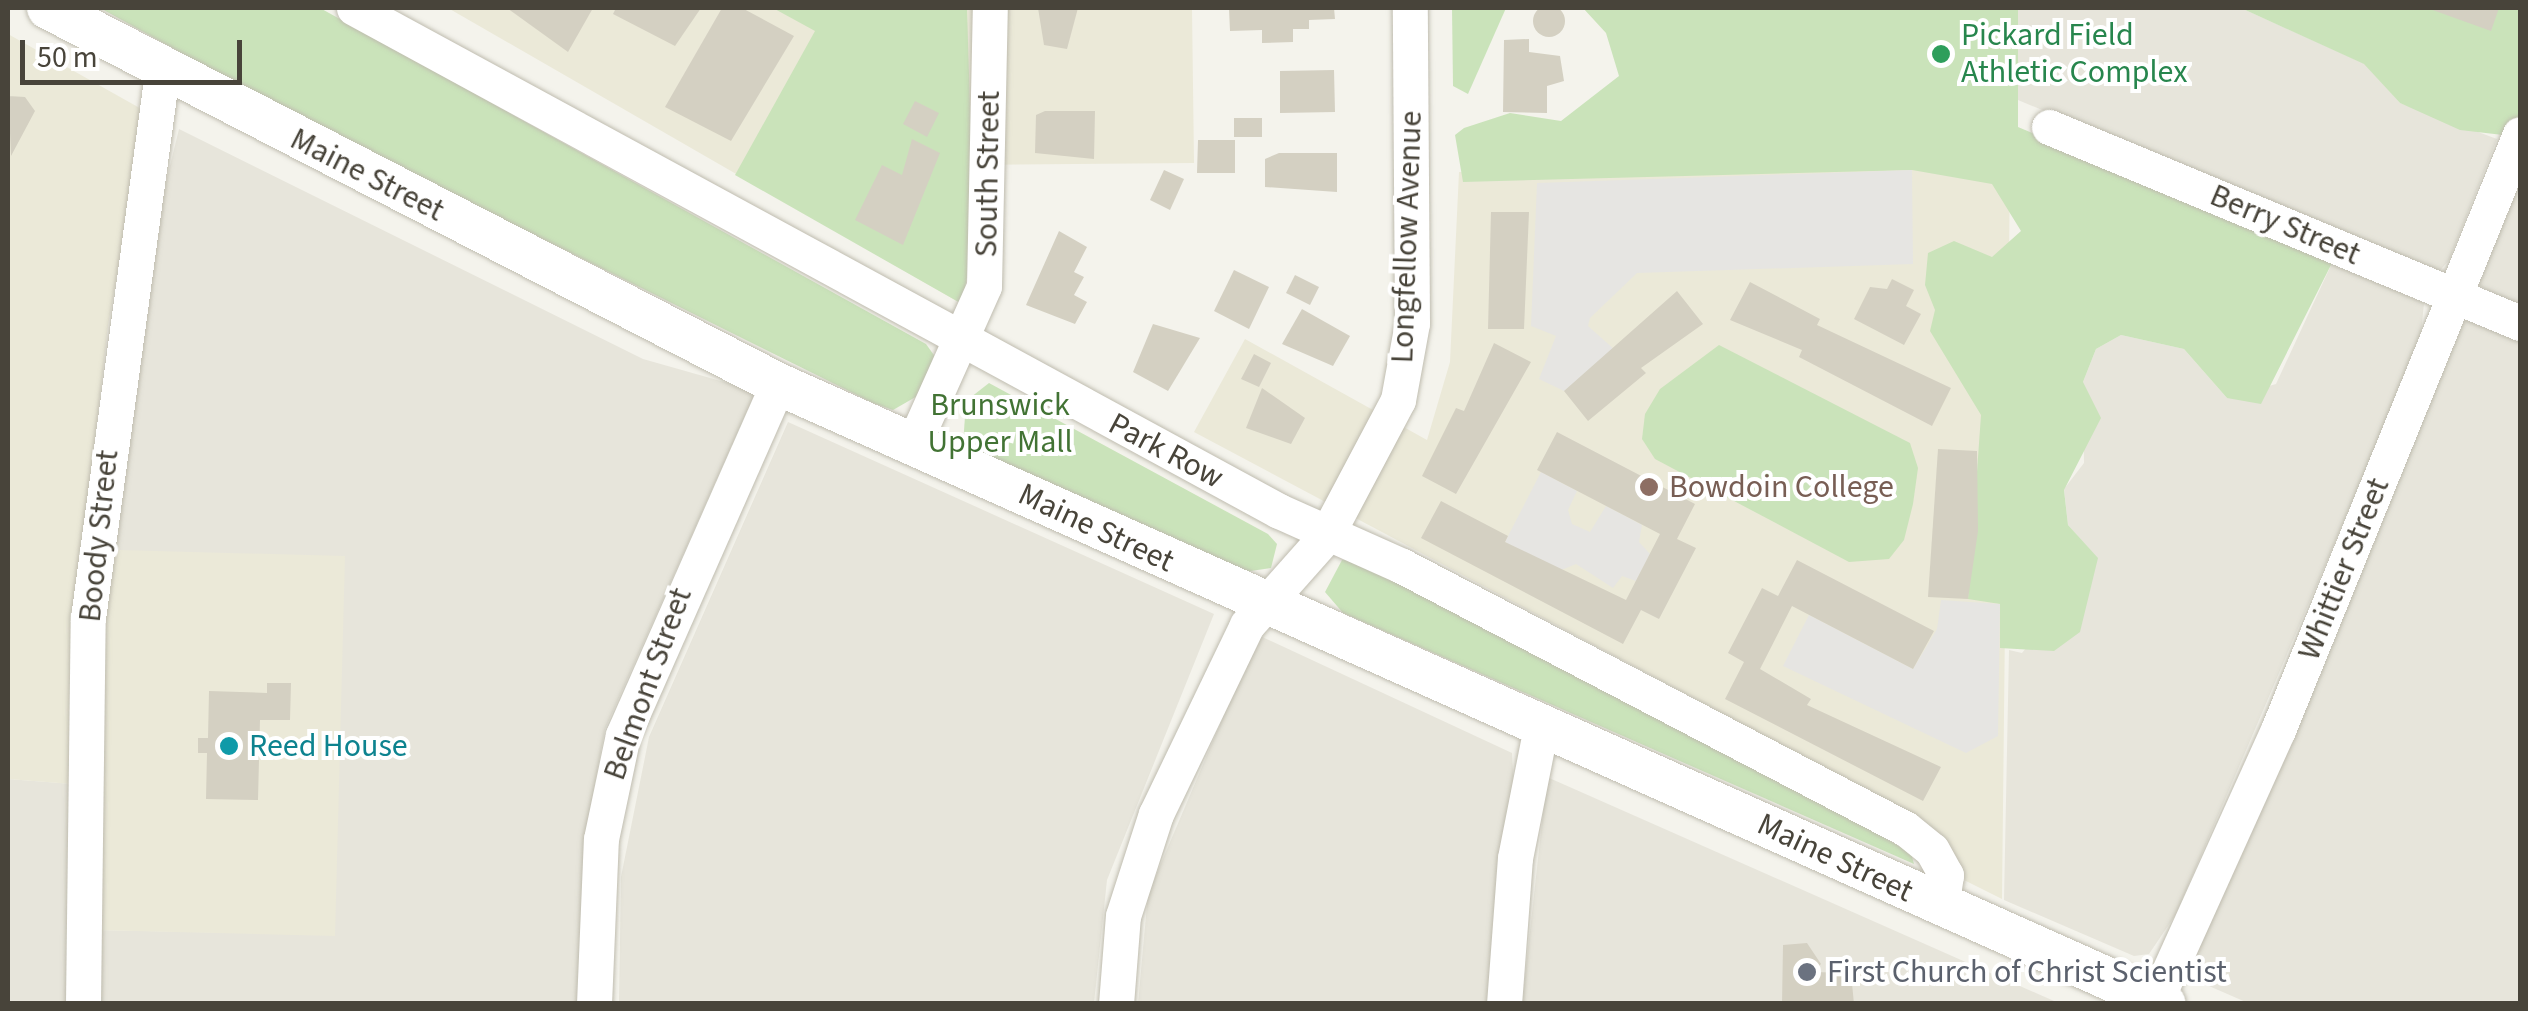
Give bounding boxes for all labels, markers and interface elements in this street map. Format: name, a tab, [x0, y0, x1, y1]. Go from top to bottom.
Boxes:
place label: Pickard Field Athletic Complex	[1961, 17, 2188, 92]
scale bar	[25, 20, 248, 82]
text: 50 m	[37, 36, 98, 79]
marker: Pickard Field Athletic Complex	[1930, 43, 1952, 65]
street label: South Street	[967, 90, 1009, 258]
street label: Longfellow Avenue	[1383, 110, 1431, 364]
street label: Maine Street	[284, 120, 450, 230]
street label: Berry Street	[2204, 176, 2366, 274]
park label: Brunswick Upper Mall	[927, 387, 1073, 462]
street label: Park Row	[1102, 405, 1230, 497]
street label: Boody Street	[71, 448, 127, 624]
place label: Bowdoin College	[1669, 468, 1894, 506]
street label: Whittier Street	[2290, 472, 2398, 666]
street label: Maine Street	[1012, 475, 1180, 581]
marker: Bowdoin College	[1638, 476, 1660, 498]
street label: Belmont Street	[595, 583, 701, 785]
place label: Reed House	[249, 727, 408, 765]
marker: Reed House	[218, 735, 240, 757]
street label: Maine Street	[1751, 805, 1919, 911]
place label: First Church of Christ Scientist	[1827, 953, 2227, 991]
marker: First Church of Christ Scientist	[1796, 961, 1818, 983]

